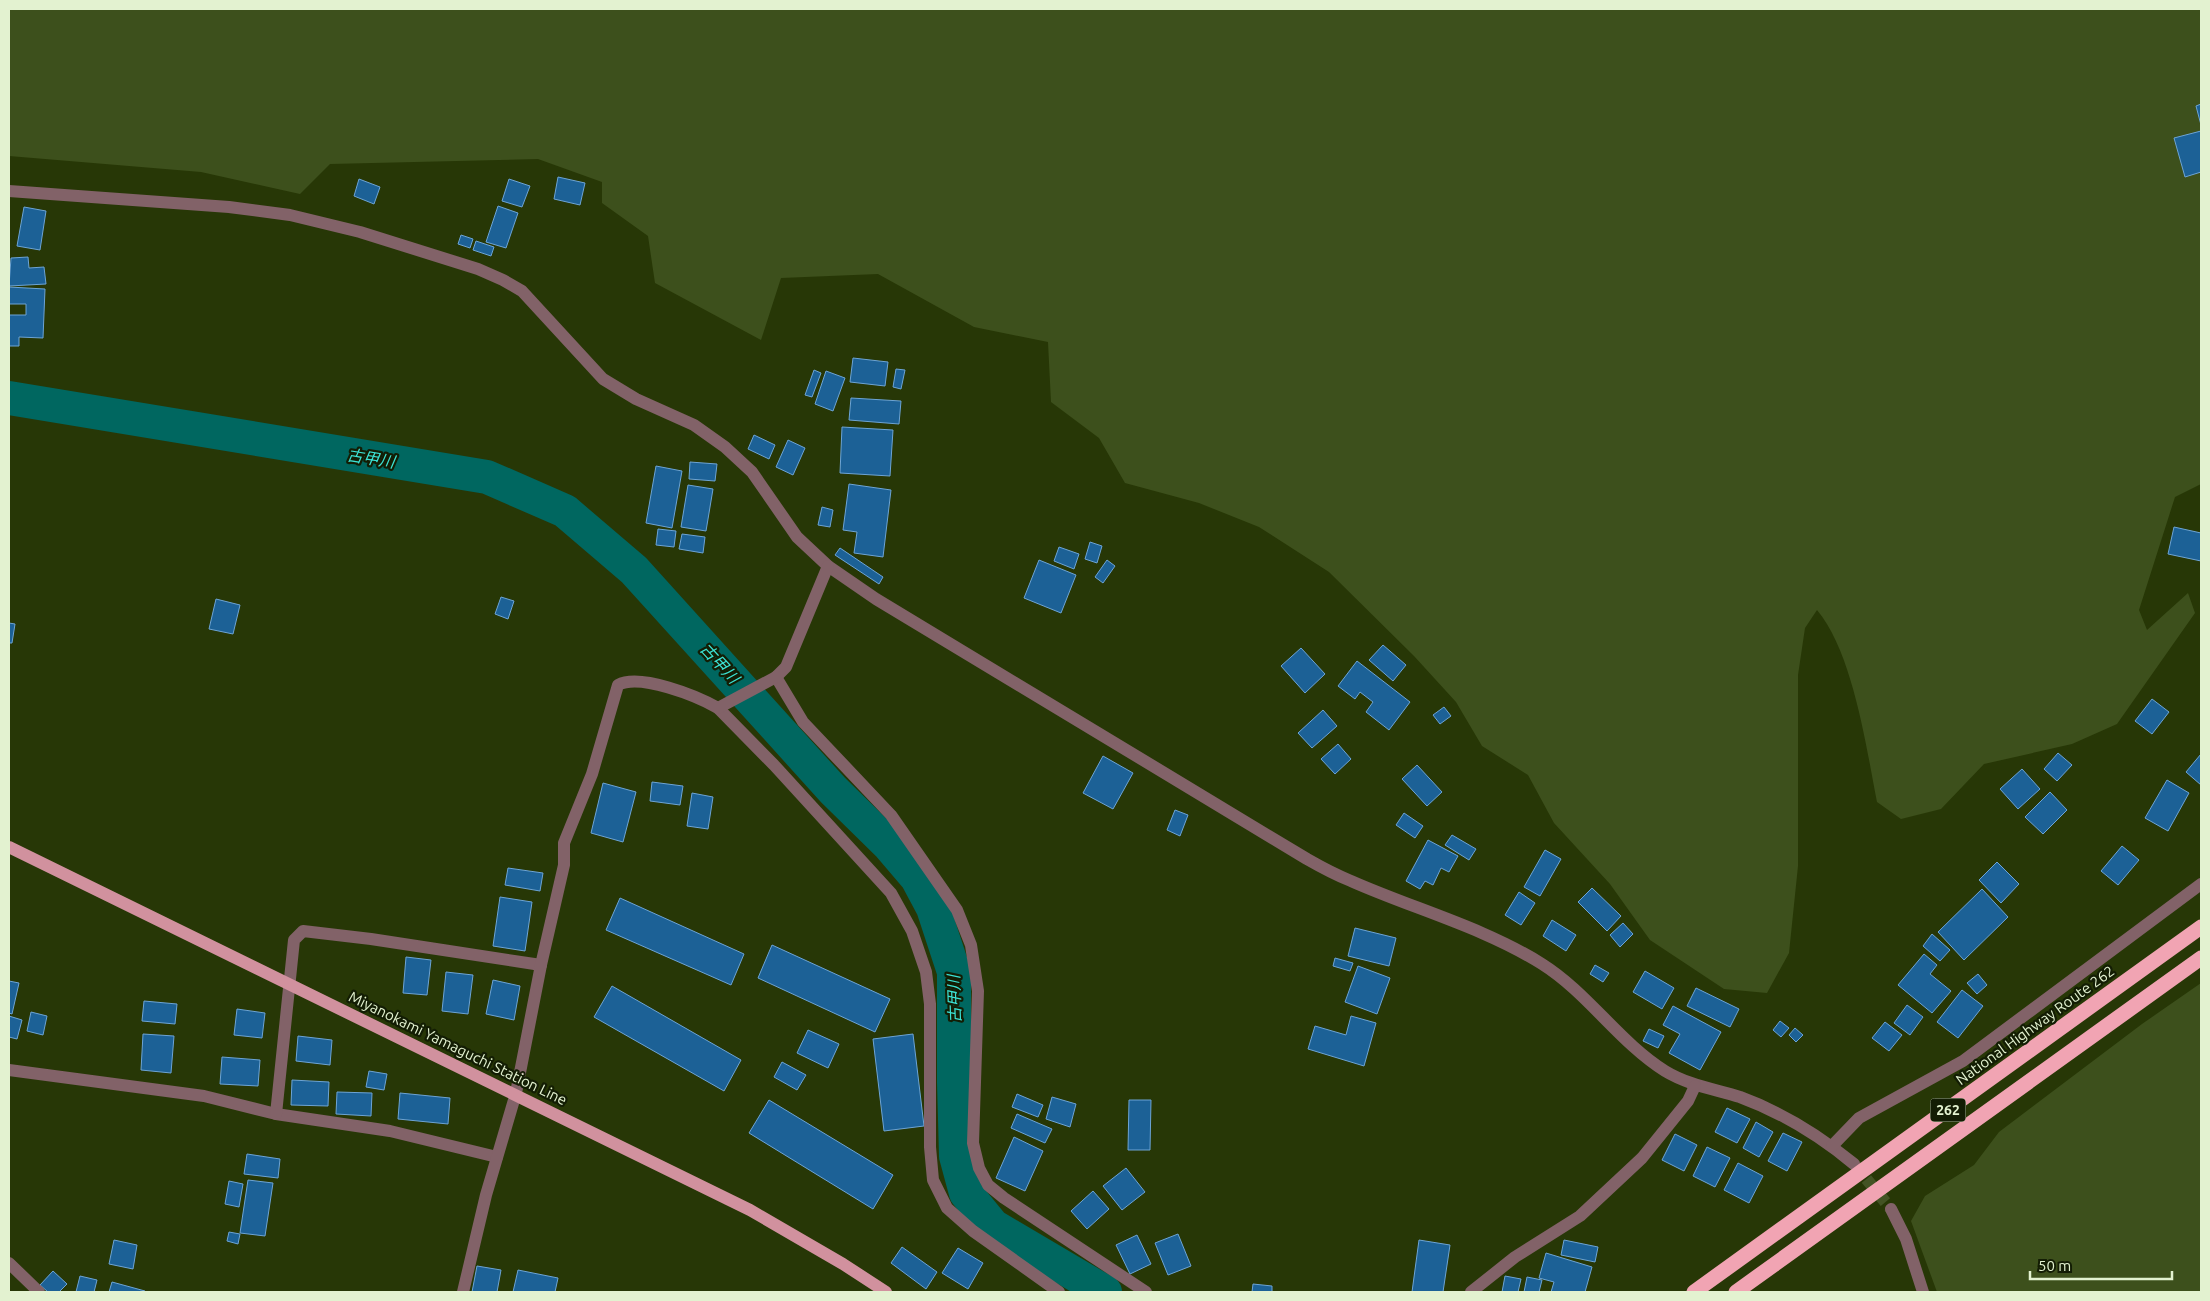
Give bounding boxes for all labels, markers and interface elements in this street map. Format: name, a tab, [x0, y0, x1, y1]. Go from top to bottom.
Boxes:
water label: 古甲川	[346, 445, 398, 471]
water label: 古甲川	[697, 639, 744, 688]
street label: National Highway Route 262	[1953, 962, 2117, 1088]
water label: 古甲川	[944, 973, 964, 1023]
street label: Miyanokami Yamaguchi Station Line	[346, 988, 570, 1108]
road number: 262	[1930, 1098, 1966, 1122]
scale bar	[2030, 1248, 2172, 1280]
text: 50 m	[2038, 1257, 2071, 1274]

